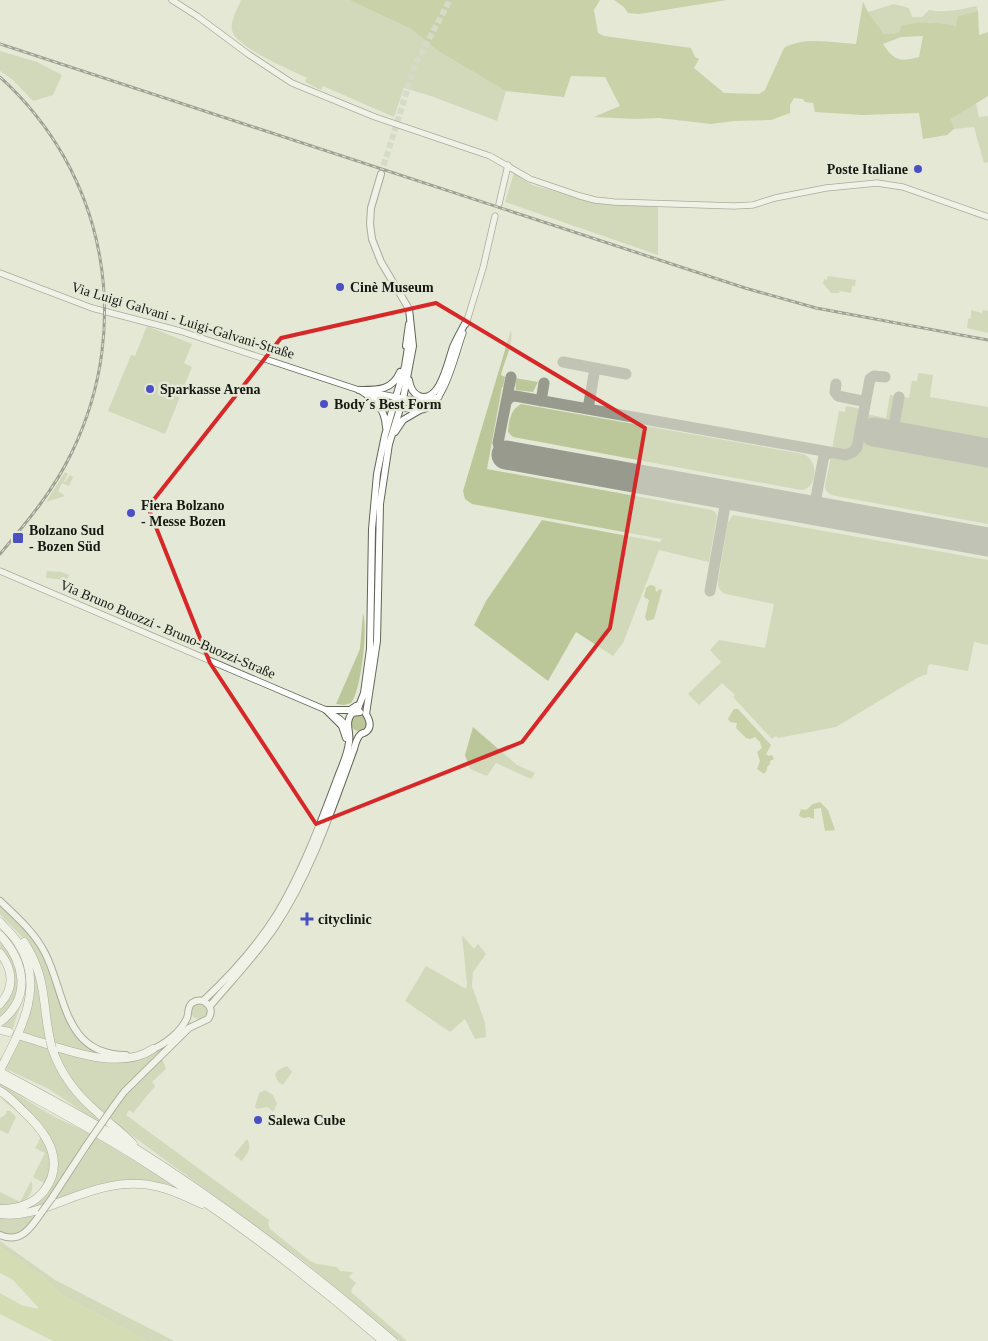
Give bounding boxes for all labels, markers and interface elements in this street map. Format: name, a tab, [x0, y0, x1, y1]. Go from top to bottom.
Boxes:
place label: Poste Italiane	[827, 162, 908, 177]
marker: Poste Italiane	[912, 163, 924, 175]
street label: Via Luigi Galvani - Luigi-Galvani-Straße	[70, 279, 296, 362]
place label: Cinè Museum	[350, 280, 434, 295]
marker: Cinè Museum	[334, 281, 346, 293]
place label: Sparkasse Arena	[160, 382, 260, 397]
marker: Sparkasse Arena	[144, 383, 156, 395]
place label: Body´s Best Form	[334, 397, 442, 412]
marker: Body´s Best Form	[318, 398, 330, 410]
place label: Fiera Bolzano - Messe Bozen	[141, 498, 226, 529]
marker: Fiera Bolzano - Messe Bozen	[125, 507, 137, 519]
place label: Bolzano Sud - Bozen Süd	[29, 523, 104, 554]
marker: Bolzano Sud - Bozen Süd	[11, 531, 25, 545]
street label: Via Bruno Buozzi - Bruno-Buozzi-Straße	[58, 577, 278, 682]
marker: cityclinic	[300, 912, 314, 926]
place label: cityclinic	[318, 912, 372, 927]
place label: Salewa Cube	[268, 1113, 345, 1128]
marker: Salewa Cube	[252, 1114, 264, 1126]

